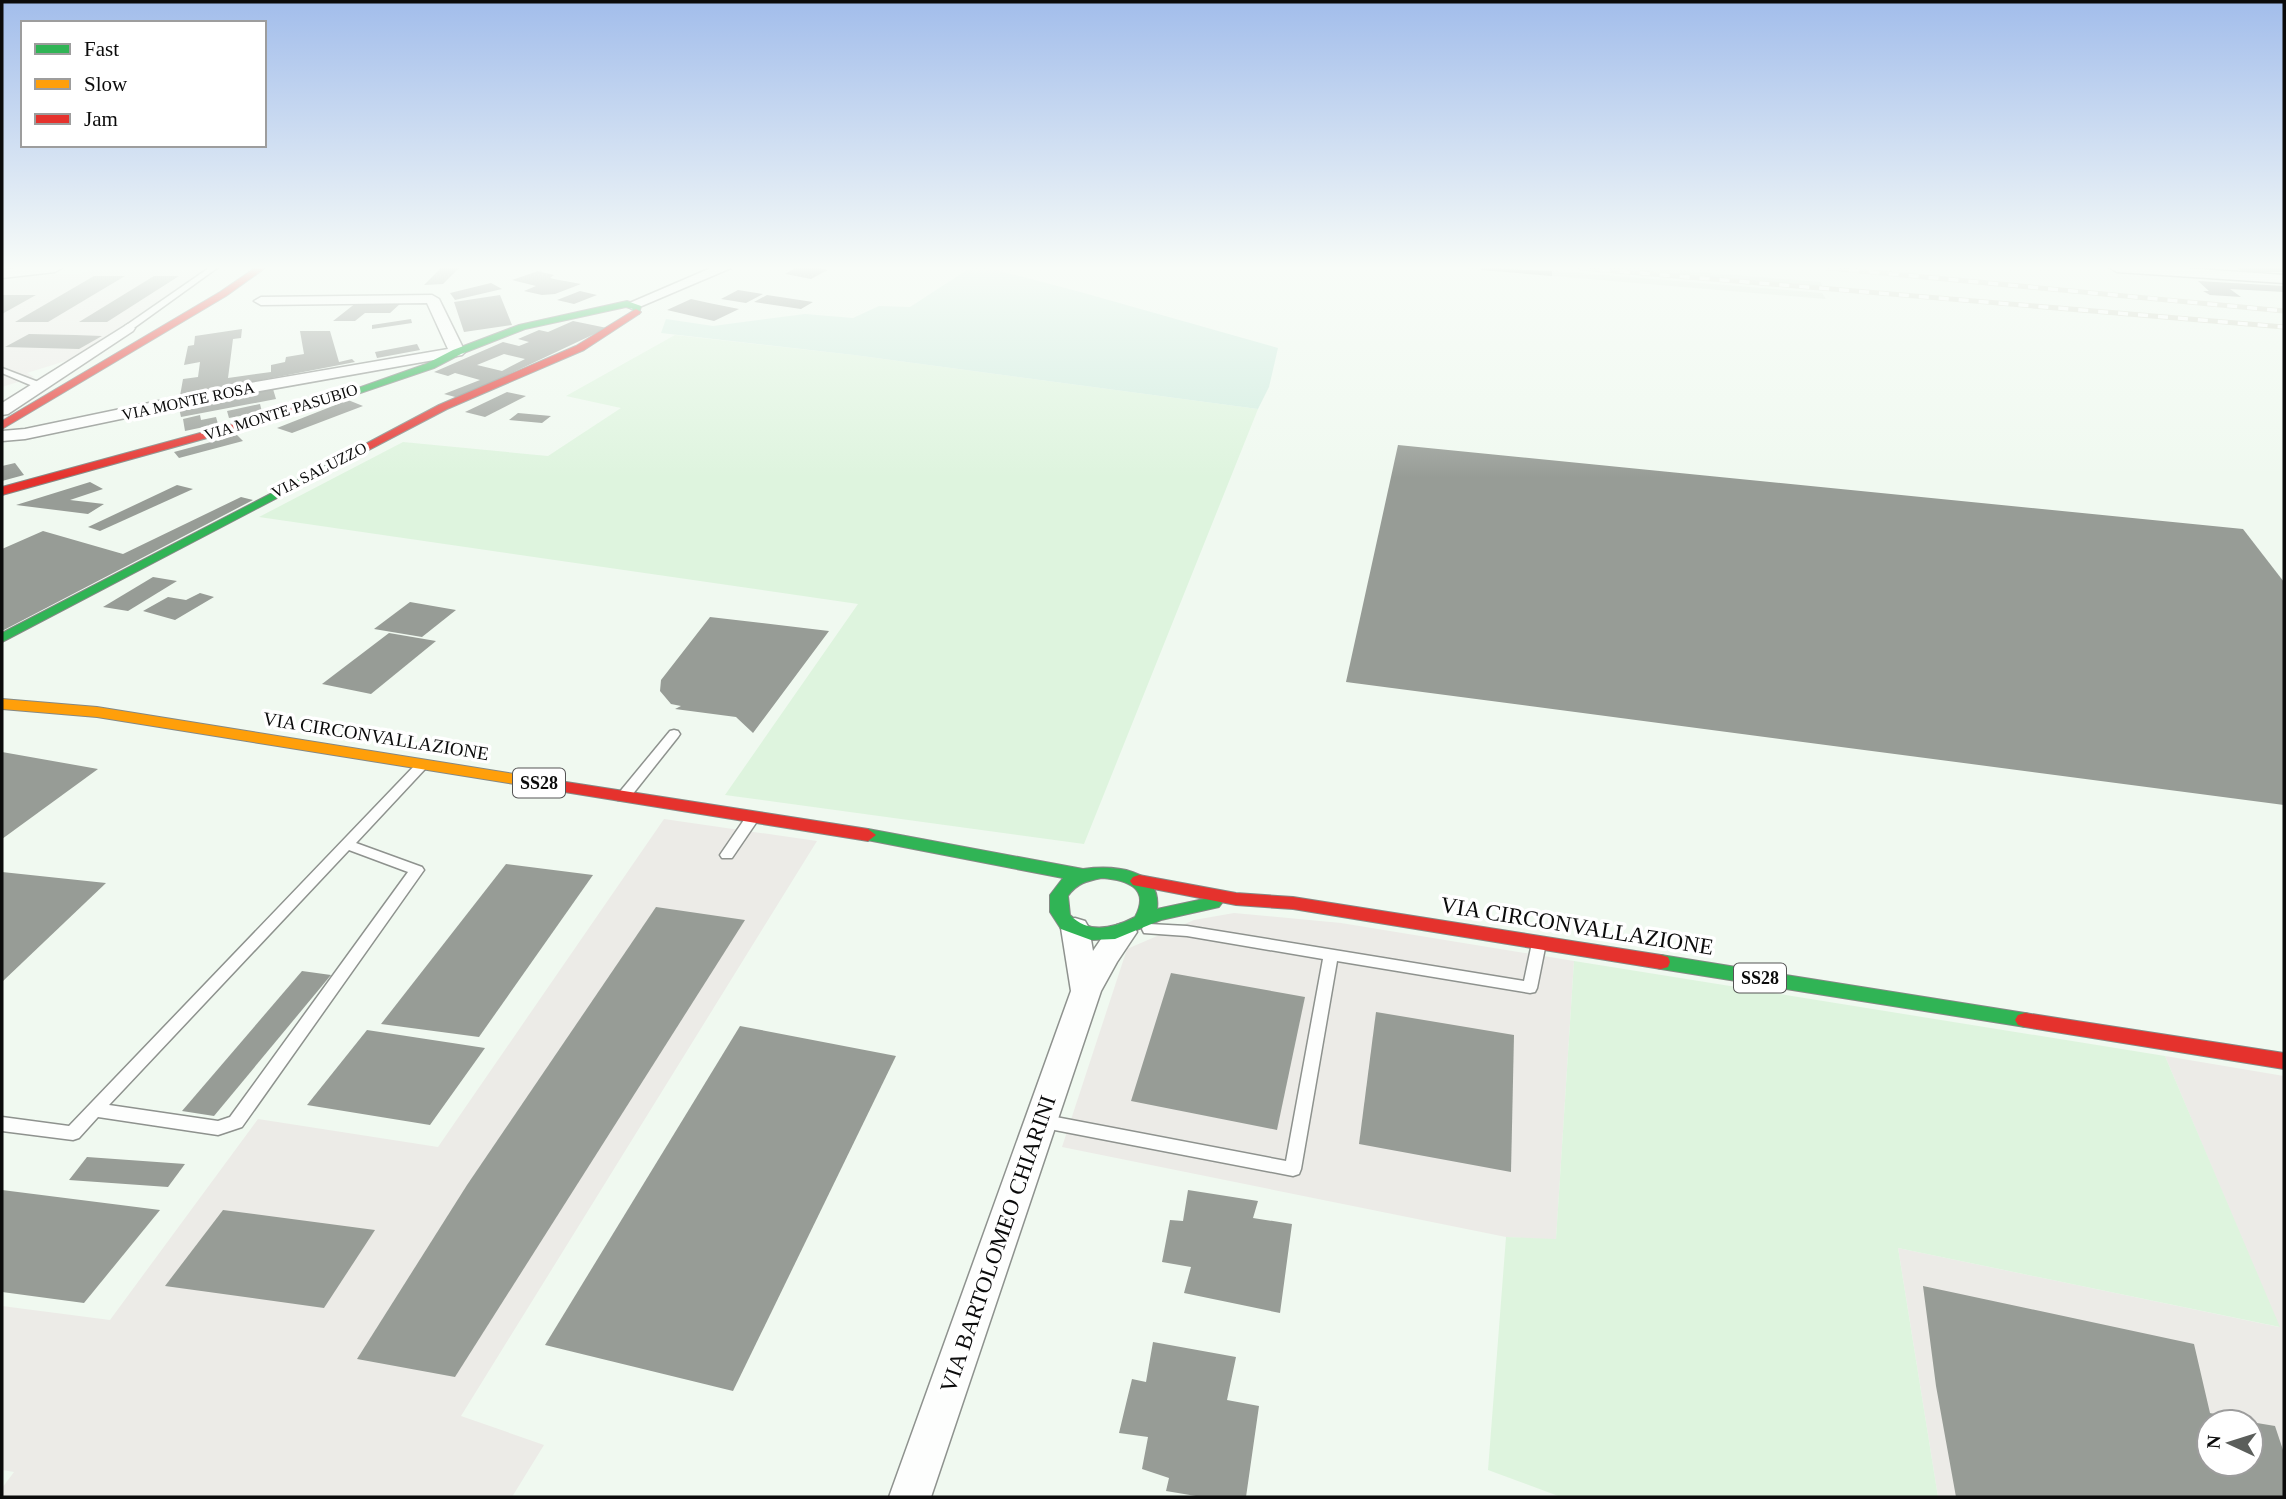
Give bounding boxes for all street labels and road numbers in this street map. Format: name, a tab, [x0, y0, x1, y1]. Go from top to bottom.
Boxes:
street label: VIA MONTE ROSA	[120, 379, 256, 423]
street label: VIA MONTE PASUBIO	[202, 381, 360, 443]
street label: VIA SALUZZO	[269, 439, 369, 501]
street label: VIA CIRCONVALLAZIONE	[262, 708, 490, 764]
road number: SS28	[513, 768, 565, 798]
street label: VIA CIRCONVALLAZIONE	[1439, 892, 1715, 960]
road number: SS28	[1734, 964, 1786, 993]
street label: VIA BARTOLOMEO CHIARINI	[935, 1092, 1061, 1396]

